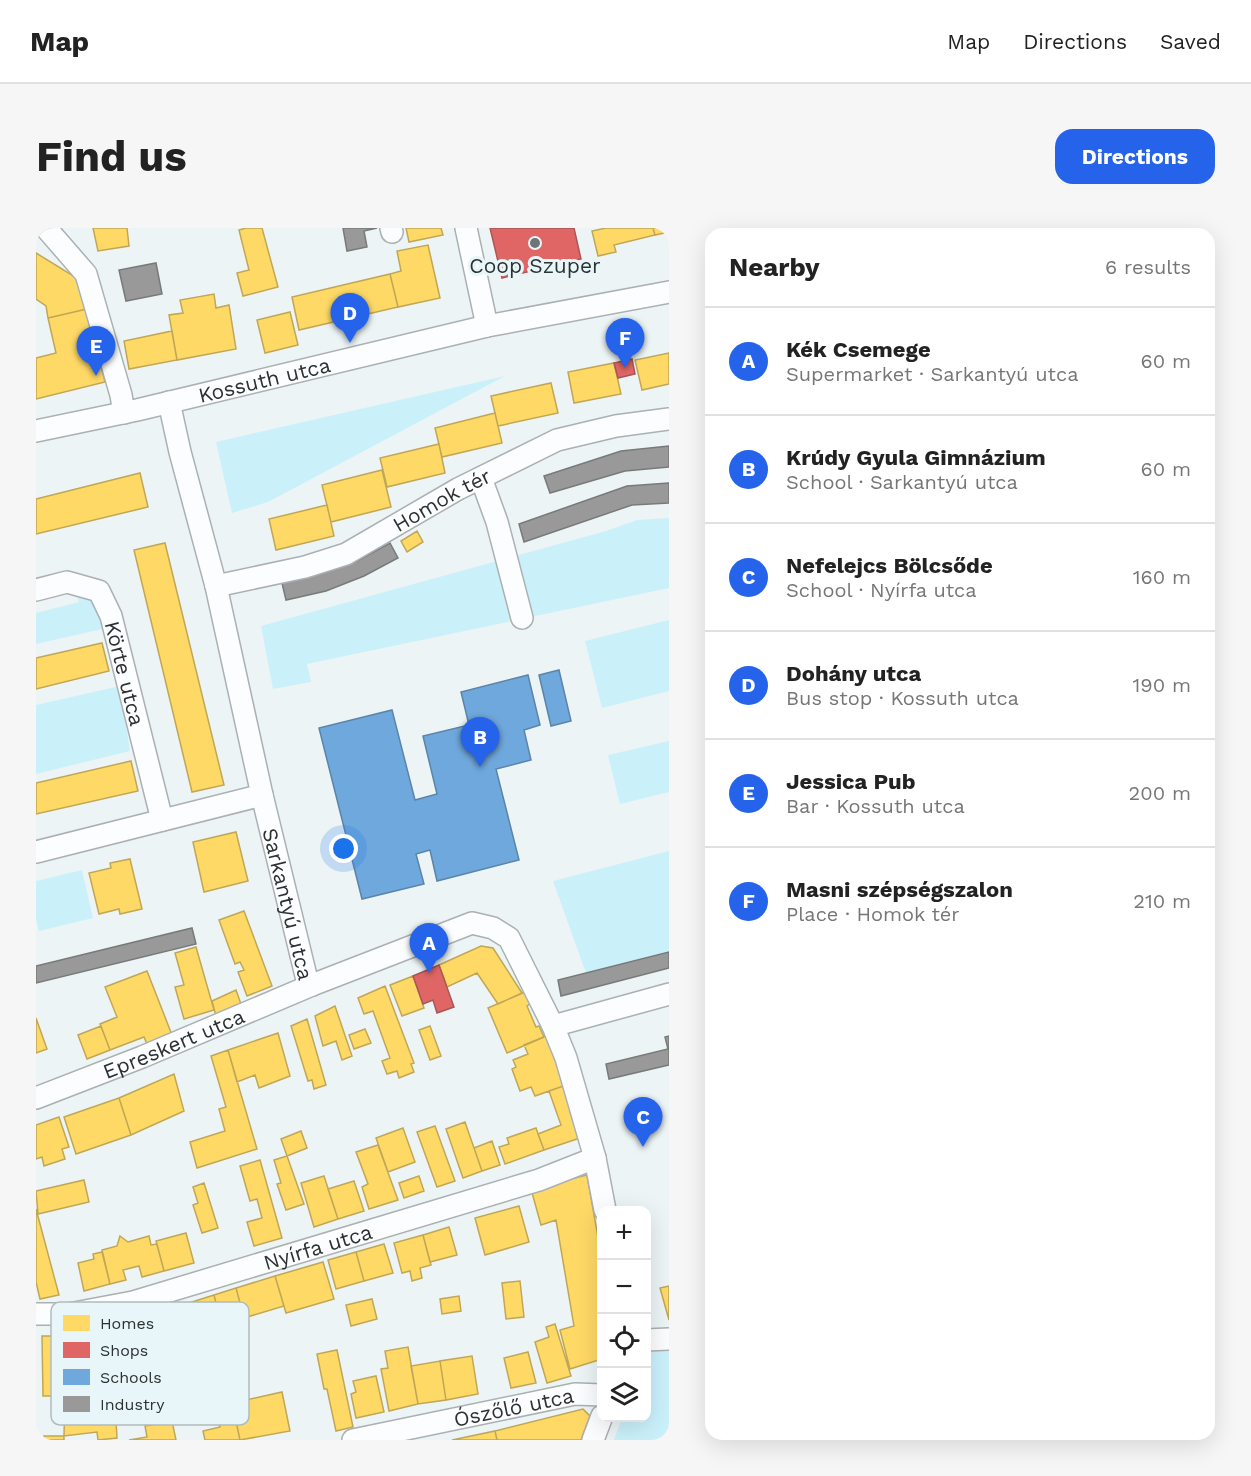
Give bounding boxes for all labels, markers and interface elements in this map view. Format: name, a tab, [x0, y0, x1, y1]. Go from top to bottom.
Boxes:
text: Map	[30, 25, 89, 58]
text: Map	[947, 29, 990, 54]
text: Directions	[1023, 29, 1127, 54]
text: Saved	[1160, 29, 1221, 54]
button: Directions	[1055, 129, 1215, 184]
text: Find us	[36, 132, 187, 181]
marker: Coop Szuper	[528, 236, 542, 250]
text: Nearby	[729, 252, 820, 282]
place label: Coop Szuper	[469, 253, 601, 278]
text: 6 results	[1105, 255, 1191, 279]
pin: D	[330, 294, 370, 343]
pin: F	[606, 318, 644, 368]
pin: E	[76, 326, 116, 376]
text: Kék Csemege	[786, 337, 931, 362]
text: A	[742, 349, 755, 373]
text: 60 m	[1141, 349, 1191, 373]
street label: Kossuth utca	[196, 352, 333, 407]
text: Supermarket · Sarkantyú utca	[786, 362, 1079, 386]
text: Krúdy Gyula Gimnázium	[786, 445, 1046, 470]
text: B	[742, 457, 755, 481]
text: 60 m	[1141, 457, 1191, 481]
street label: Homok tér	[388, 462, 495, 537]
text: School · Sarkantyú utca	[786, 470, 1018, 494]
text: Nefelejcs Bölcsőde	[786, 553, 993, 578]
text: C	[742, 565, 755, 589]
text: 160 m	[1133, 565, 1191, 589]
text: School · Nyírfa utca	[786, 578, 977, 602]
street label: Körte utca	[100, 618, 150, 728]
text: Dohány utca	[786, 661, 921, 686]
text: D	[741, 673, 756, 697]
text: 190 m	[1133, 673, 1191, 697]
text: Bus stop · Kossuth utca	[786, 686, 1019, 710]
pin: B	[460, 718, 500, 767]
text: Jessica Pub	[786, 769, 916, 794]
text: E	[742, 781, 755, 805]
text: 200 m	[1129, 781, 1191, 805]
text: Bar · Kossuth utca	[786, 794, 965, 818]
street label: Sarkantyú utca	[258, 825, 319, 982]
your location	[329, 834, 358, 863]
text: Masni szépségszalon	[786, 877, 1013, 902]
text: F	[742, 889, 755, 913]
text: 210 m	[1133, 889, 1191, 913]
text: Place · Homok tér	[786, 902, 960, 926]
pin: A	[410, 924, 448, 973]
street label: Epreskert utca	[99, 1003, 248, 1084]
pin: C	[624, 1098, 662, 1147]
map controls	[597, 1206, 651, 1422]
button: +	[597, 1206, 651, 1260]
street label: Nyírfa utca	[260, 1218, 375, 1275]
button: −	[597, 1260, 651, 1314]
legend	[51, 1302, 249, 1425]
text: Homes	[100, 1314, 154, 1333]
button: locate	[597, 1314, 651, 1368]
text: Shops	[100, 1341, 148, 1360]
text: Schools	[100, 1368, 162, 1387]
button: layers	[597, 1368, 651, 1422]
street label: Ószőlő utca	[451, 1382, 576, 1431]
text: Industry	[100, 1395, 165, 1414]

